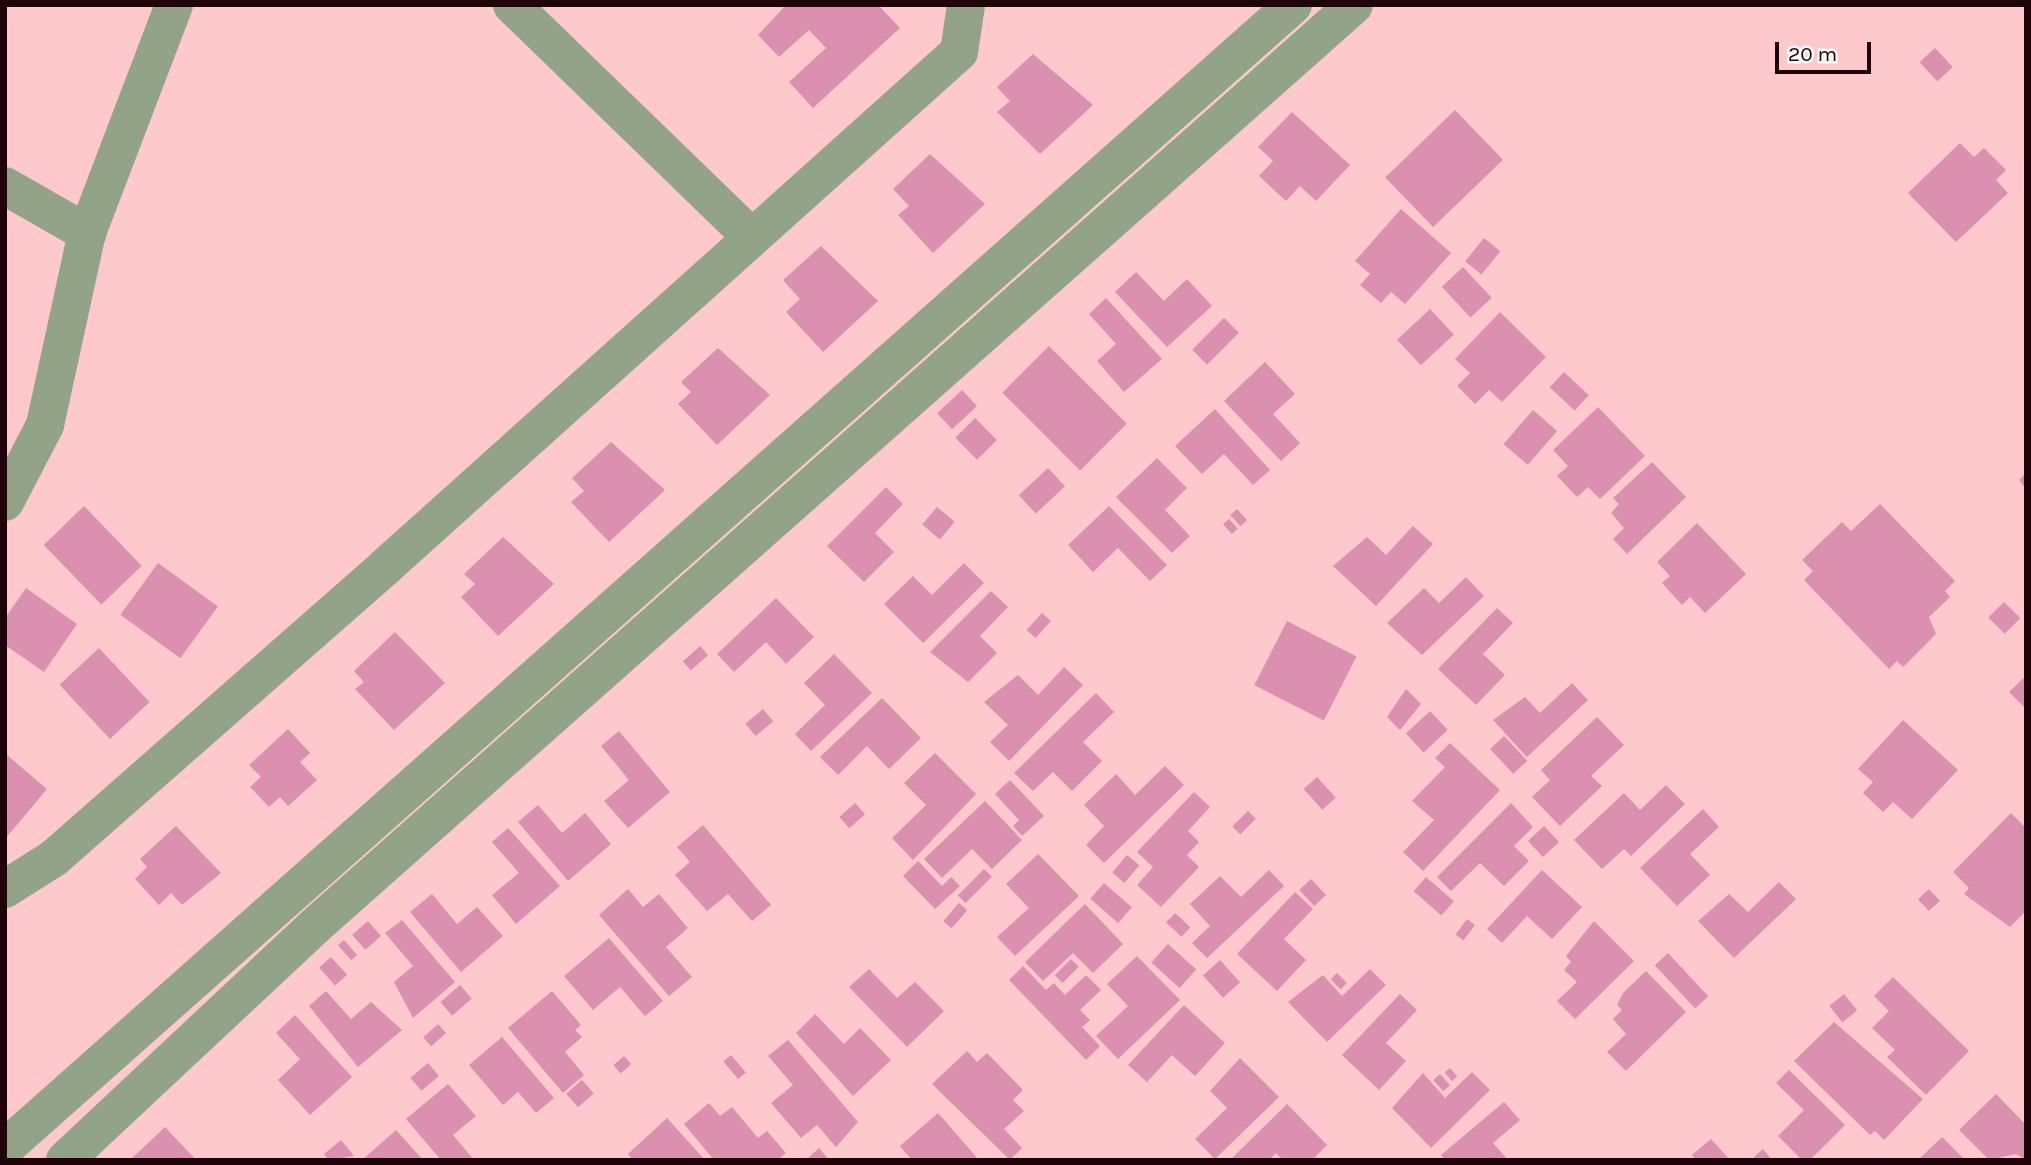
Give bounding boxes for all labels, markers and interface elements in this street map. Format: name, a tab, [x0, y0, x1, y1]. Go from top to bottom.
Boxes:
scale bar	[1779, 28, 1875, 72]
text: 20 m	[1788, 42, 1837, 66]

